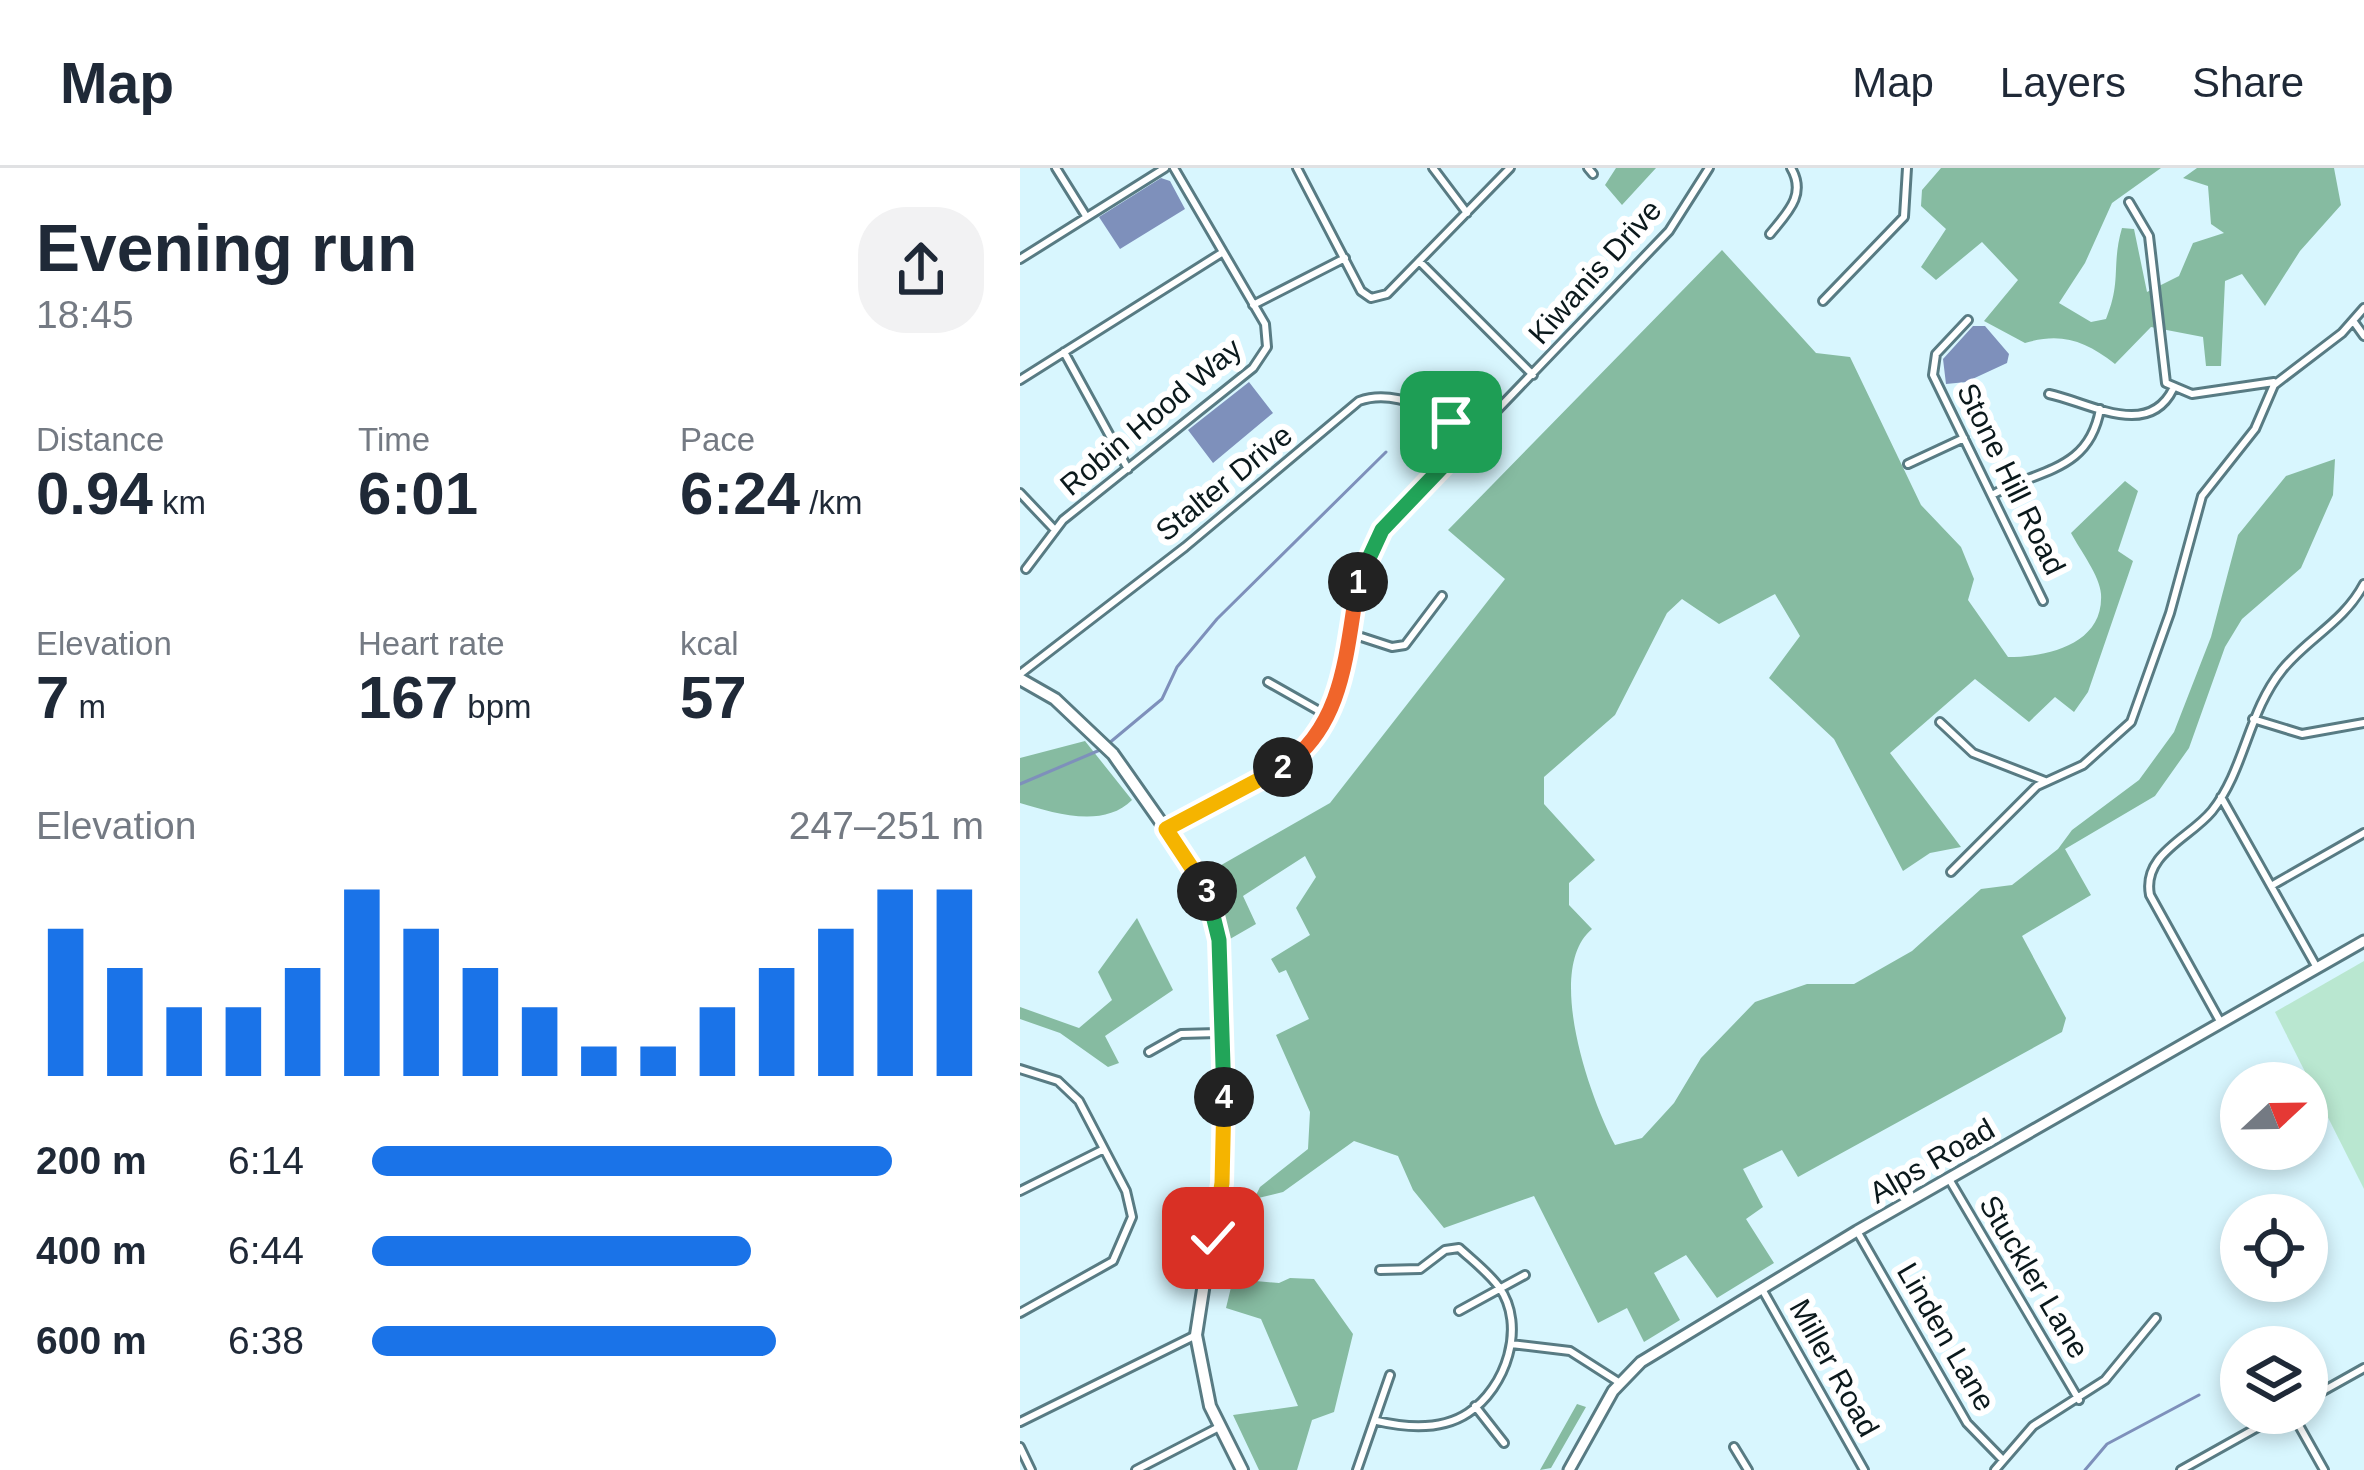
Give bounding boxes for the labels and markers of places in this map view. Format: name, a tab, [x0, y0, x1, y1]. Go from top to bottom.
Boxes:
pin	[1400, 371, 1502, 473]
pin: 1	[1328, 552, 1388, 612]
pin: 2	[1253, 737, 1313, 797]
pin: 3	[1177, 861, 1237, 921]
pin: 4	[1194, 1067, 1254, 1127]
pin	[1162, 1187, 1264, 1289]

